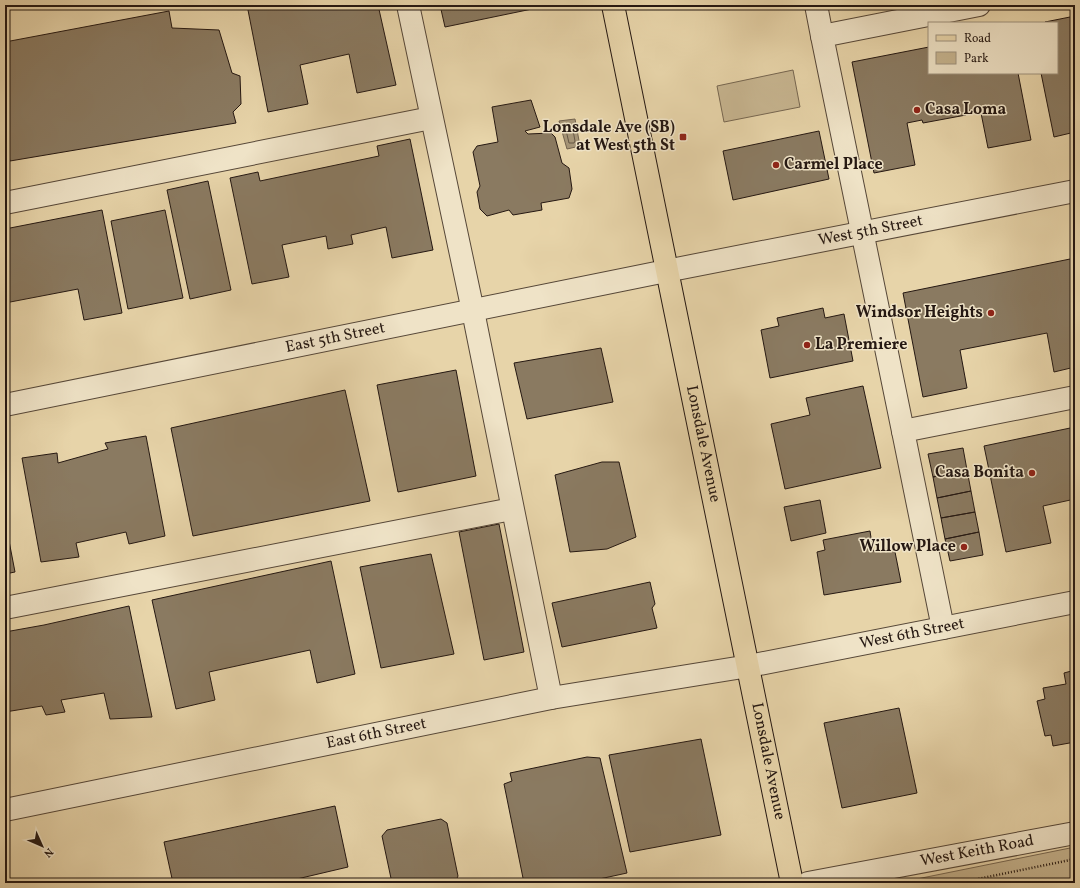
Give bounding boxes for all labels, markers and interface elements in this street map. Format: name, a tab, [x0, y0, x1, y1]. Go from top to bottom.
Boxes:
legend	[928, 22, 1058, 74]
text: Road	[964, 31, 991, 47]
text: Park	[964, 51, 989, 67]
place label: Casa Loma	[925, 99, 1007, 121]
marker: Casa Loma	[912, 105, 922, 115]
place label: Lonsdale Ave (SB) at West 5th St	[543, 117, 675, 157]
marker: Lonsdale Ave (SB) at West 5th St	[678, 132, 688, 142]
place label: Carmel Place	[784, 154, 883, 176]
marker: Carmel Place	[771, 160, 781, 170]
street label: West 5th Street	[816, 210, 925, 252]
place label: Windsor Heights	[856, 302, 983, 324]
marker: Windsor Heights	[986, 308, 996, 318]
street label: East 5th Street	[283, 317, 388, 359]
place label: La Premiere	[815, 334, 907, 356]
marker: La Premiere	[802, 340, 812, 350]
street label: Lonsdale Avenue	[680, 383, 726, 504]
place label: Casa Bonita	[935, 462, 1024, 484]
marker: Casa Bonita	[1027, 468, 1037, 478]
place label: Willow Place	[860, 536, 956, 558]
marker: Willow Place	[959, 542, 969, 552]
street label: West 6th Street	[858, 613, 967, 655]
street label: Lonsdale Avenue	[745, 701, 790, 822]
street label: East 6th Street	[324, 713, 429, 755]
north arrow	[22, 826, 62, 866]
street label: West Keith Road	[918, 830, 1036, 873]
text: N	[40, 844, 56, 860]

